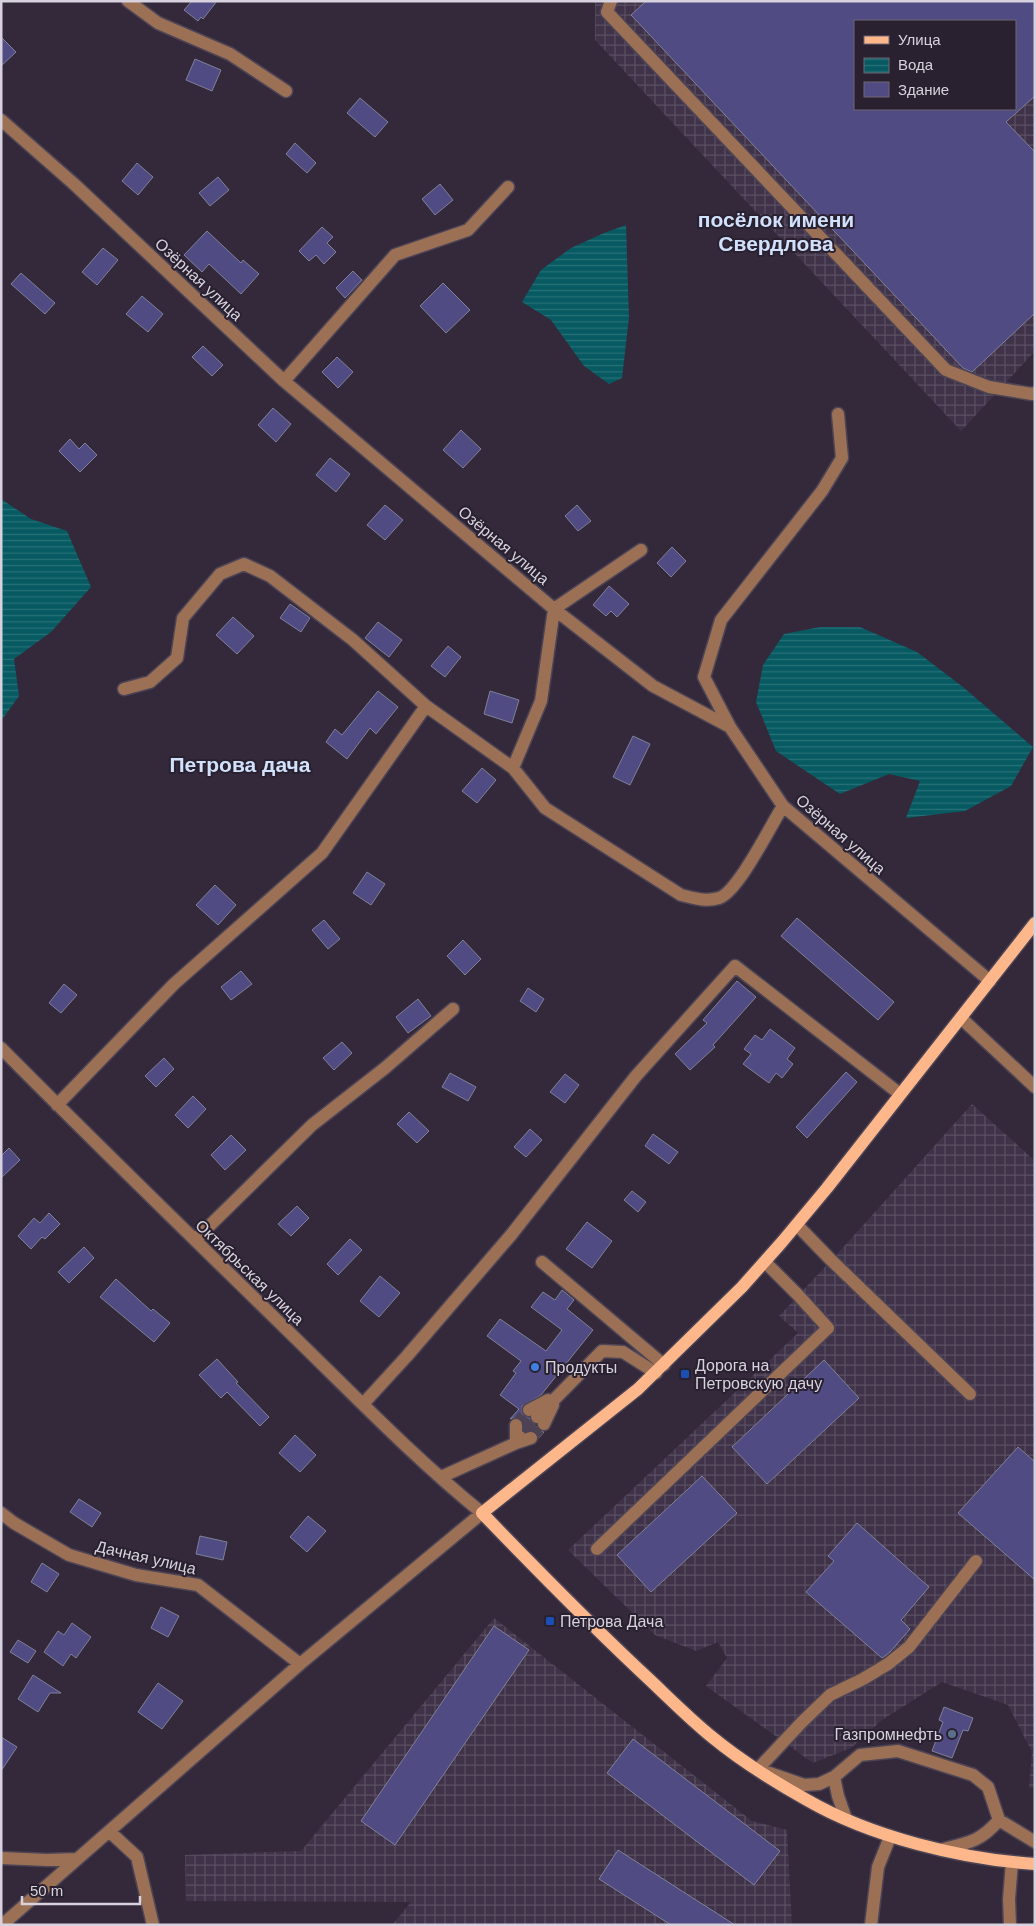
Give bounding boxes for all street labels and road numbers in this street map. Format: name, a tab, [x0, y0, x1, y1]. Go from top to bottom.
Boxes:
street label: Озёрная улица	[152, 235, 246, 324]
street label: Озёрная улица	[455, 503, 552, 588]
street label: Озёрная улица	[793, 791, 889, 878]
street label: Октябрьская улица	[192, 1216, 307, 1328]
street label: Дачная улица	[94, 1538, 198, 1577]

